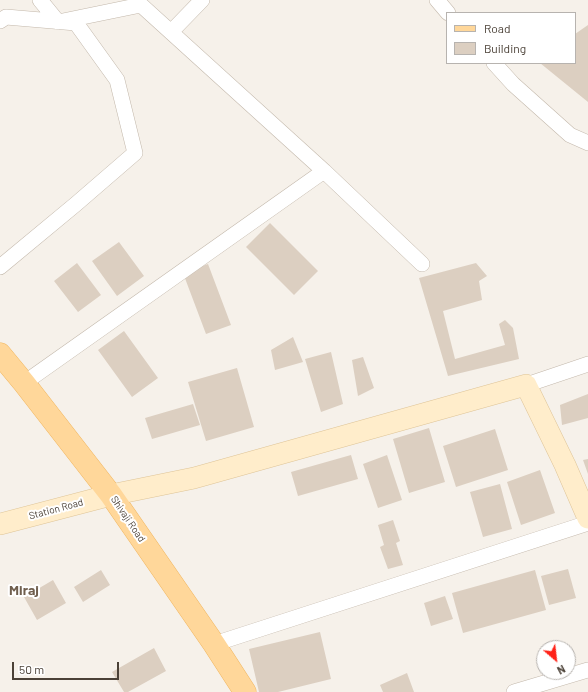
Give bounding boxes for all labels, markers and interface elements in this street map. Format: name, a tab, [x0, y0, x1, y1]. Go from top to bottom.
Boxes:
legend	[446, 12, 576, 64]
text: Road	[484, 21, 511, 35]
text: Building	[484, 41, 526, 55]
street label: Shivaji Road	[108, 494, 148, 544]
street label: Station Road	[28, 496, 84, 522]
district label: Miraj	[9, 582, 39, 598]
north arrow	[536, 640, 576, 680]
scale bar	[14, 654, 121, 680]
text: 50 m	[19, 662, 44, 676]
text: N	[555, 663, 568, 678]

